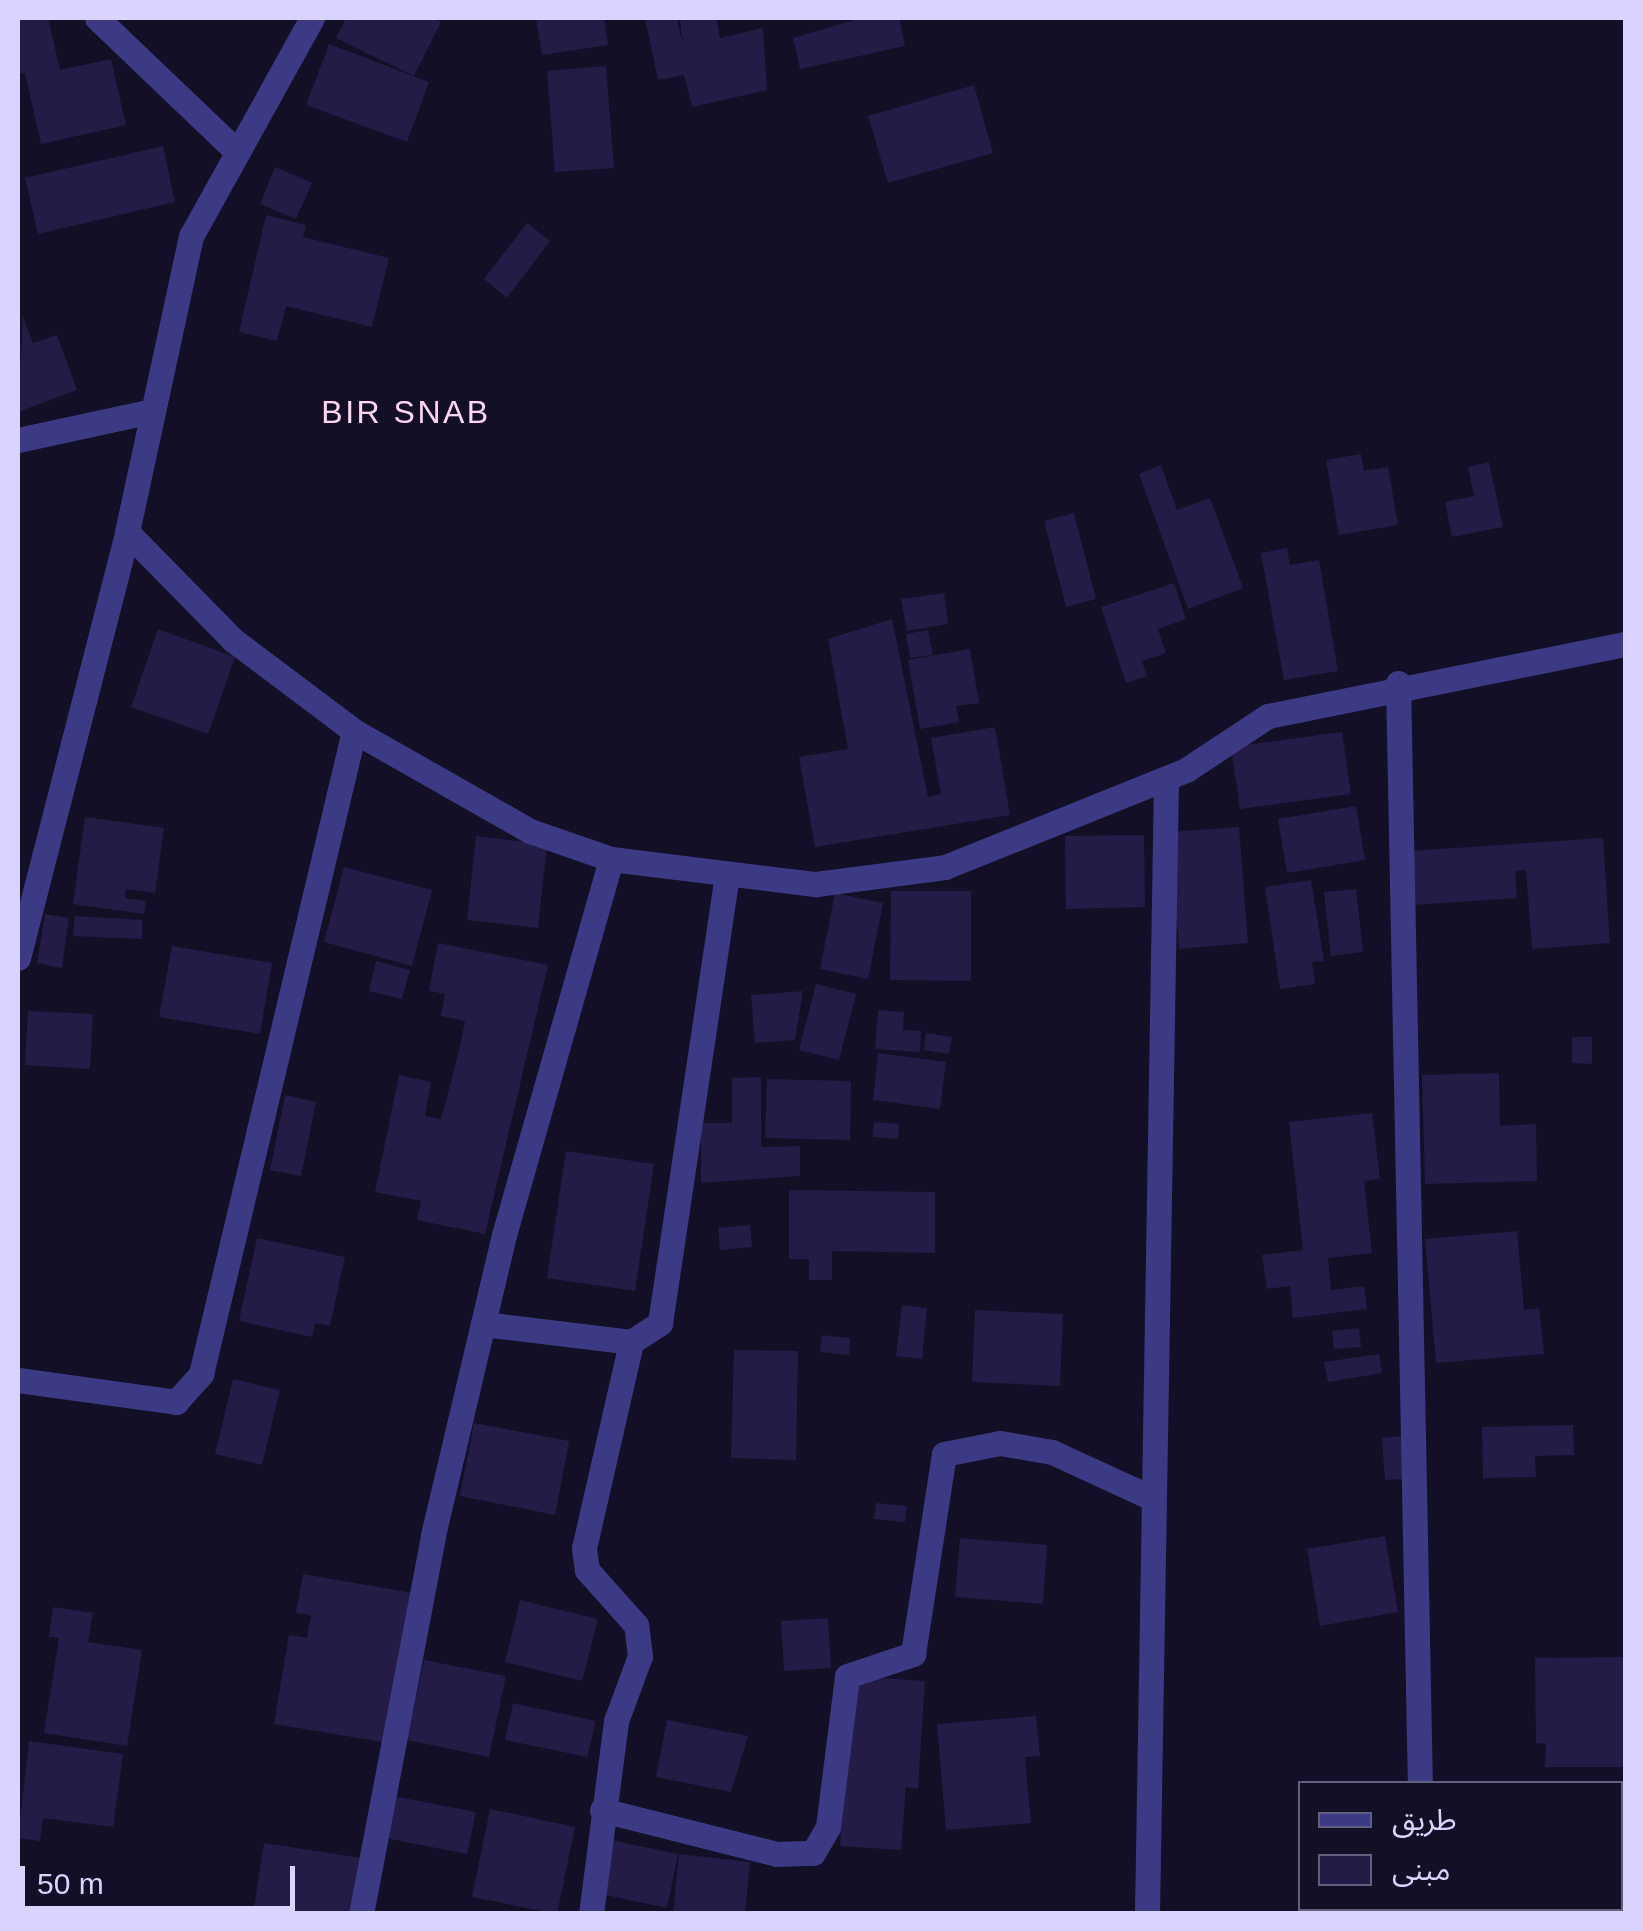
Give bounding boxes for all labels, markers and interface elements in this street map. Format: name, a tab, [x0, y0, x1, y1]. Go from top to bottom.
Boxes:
district label: BIR SNAB	[321, 393, 491, 431]
legend	[1298, 1781, 1623, 1911]
text: طريق	[1392, 1803, 1457, 1836]
scale bar	[25, 1846, 300, 1908]
text: مبنى	[1392, 1853, 1450, 1886]
text: 50 m	[37, 1867, 104, 1900]

